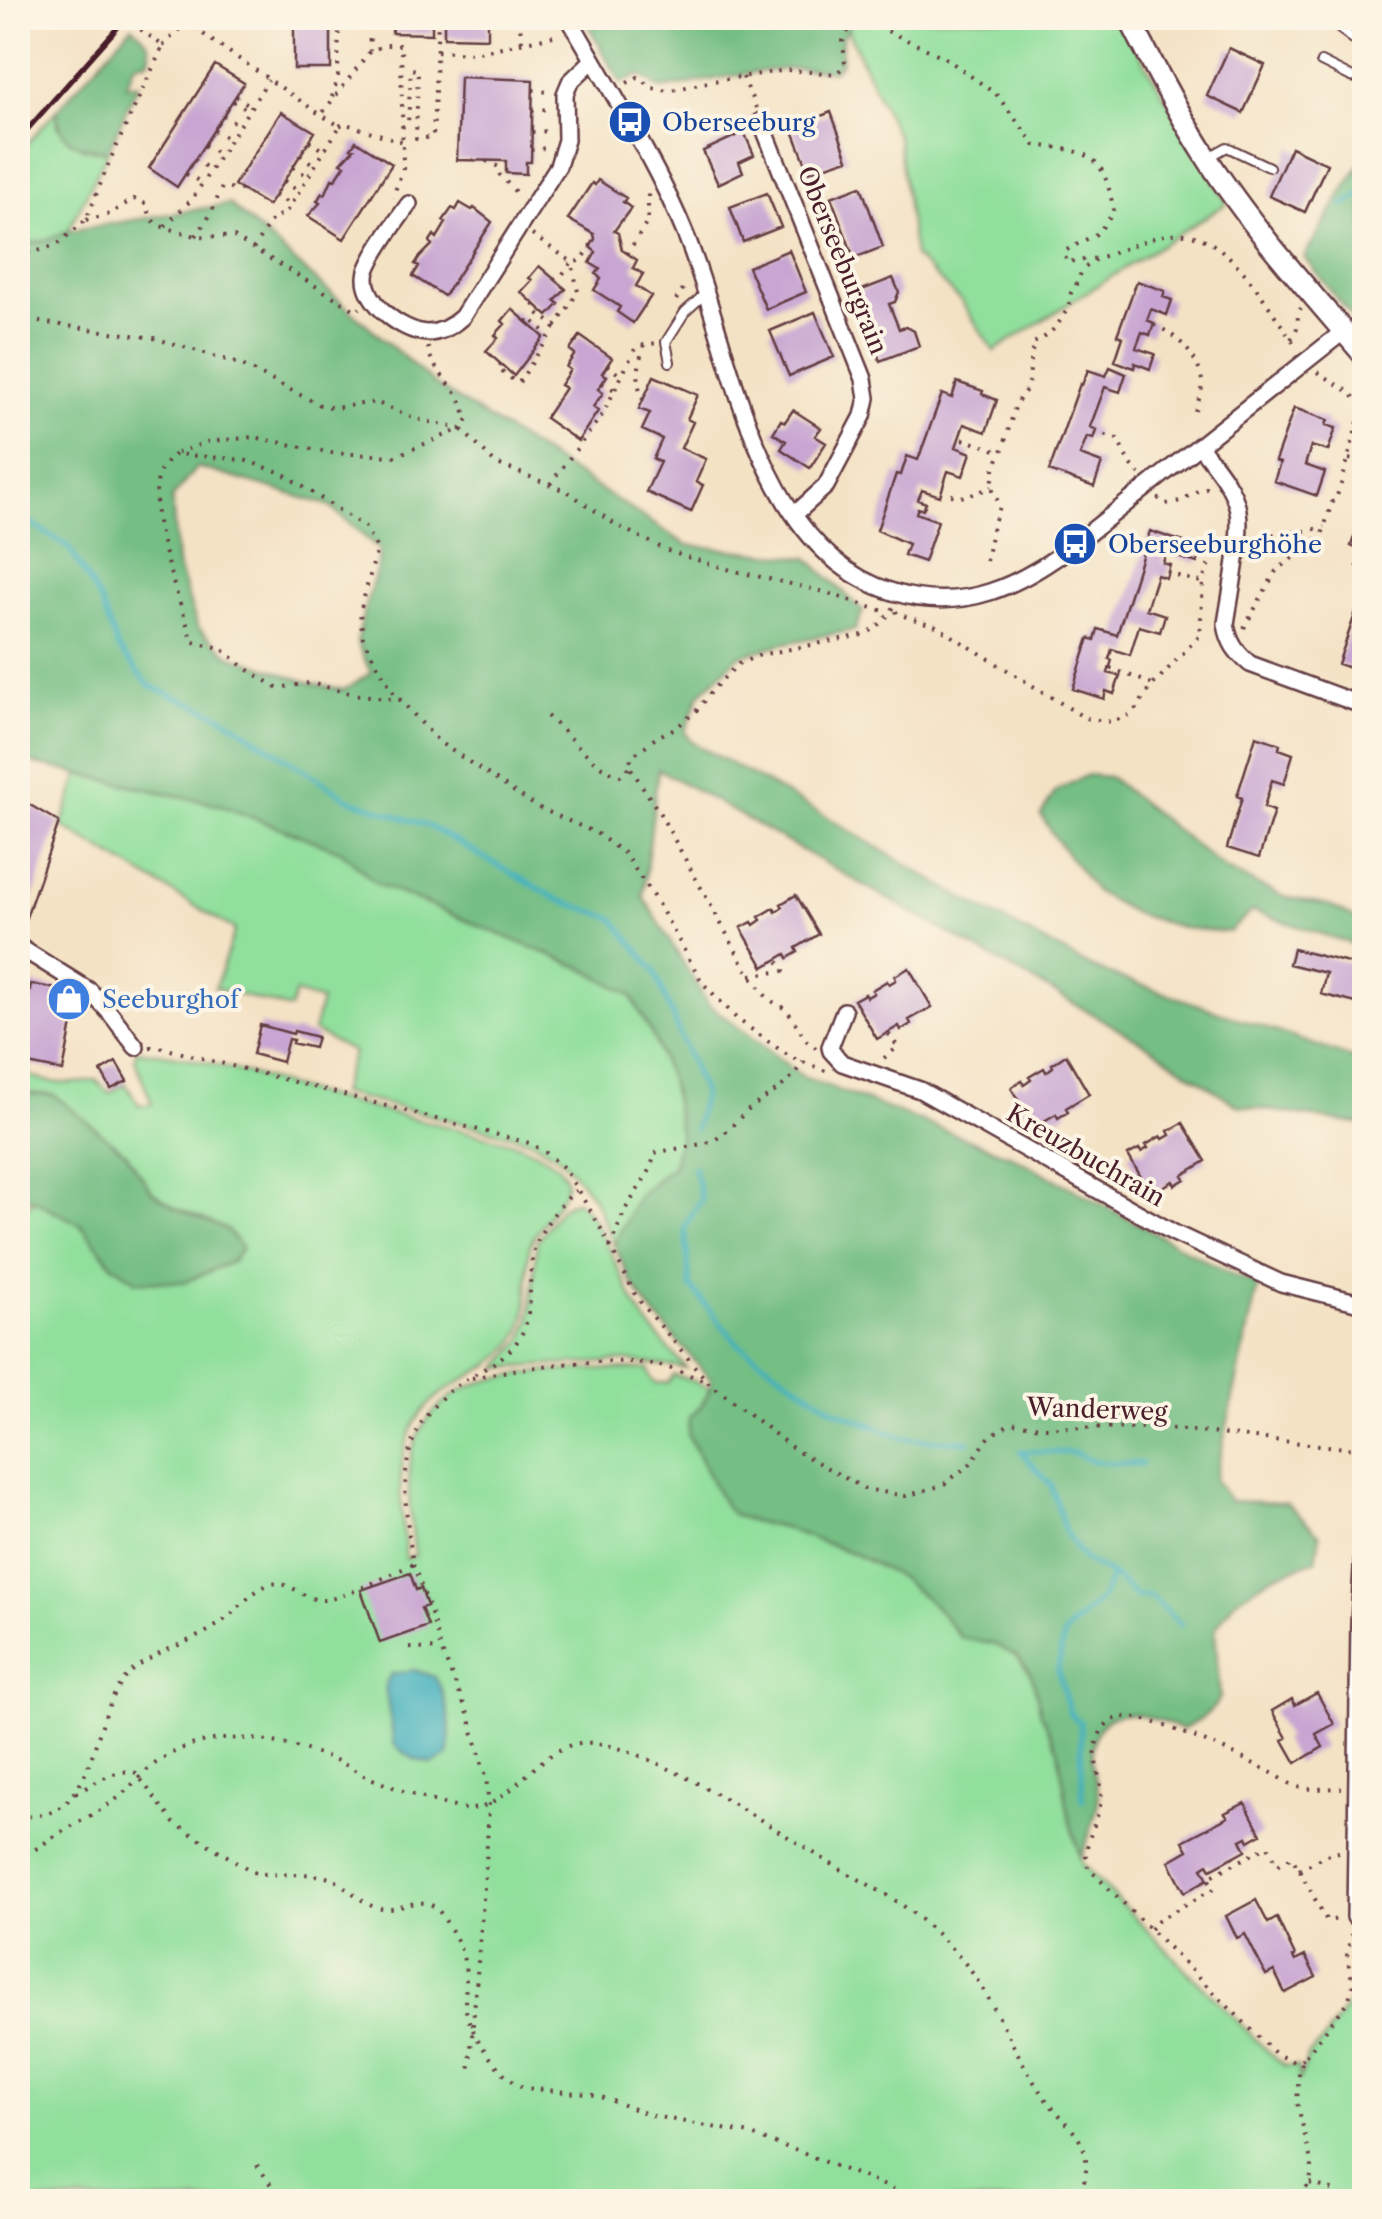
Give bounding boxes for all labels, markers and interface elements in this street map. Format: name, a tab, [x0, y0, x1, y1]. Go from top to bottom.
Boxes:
bus stop icon: Oberseeburg	[607, 99, 653, 145]
place label: Oberseeburg	[662, 107, 816, 138]
street label: Oberseeburgrain	[791, 162, 895, 359]
bus stop icon: Oberseeburghöhe	[1052, 521, 1098, 567]
place label: Oberseeburghöhe	[1108, 529, 1322, 560]
shop icon: Seeburghof	[46, 976, 92, 1022]
place label: Seeburghof	[102, 984, 242, 1015]
street label: Kreuzbuchrain	[1001, 1097, 1171, 1214]
street label: Wanderweg	[1025, 1392, 1169, 1427]

